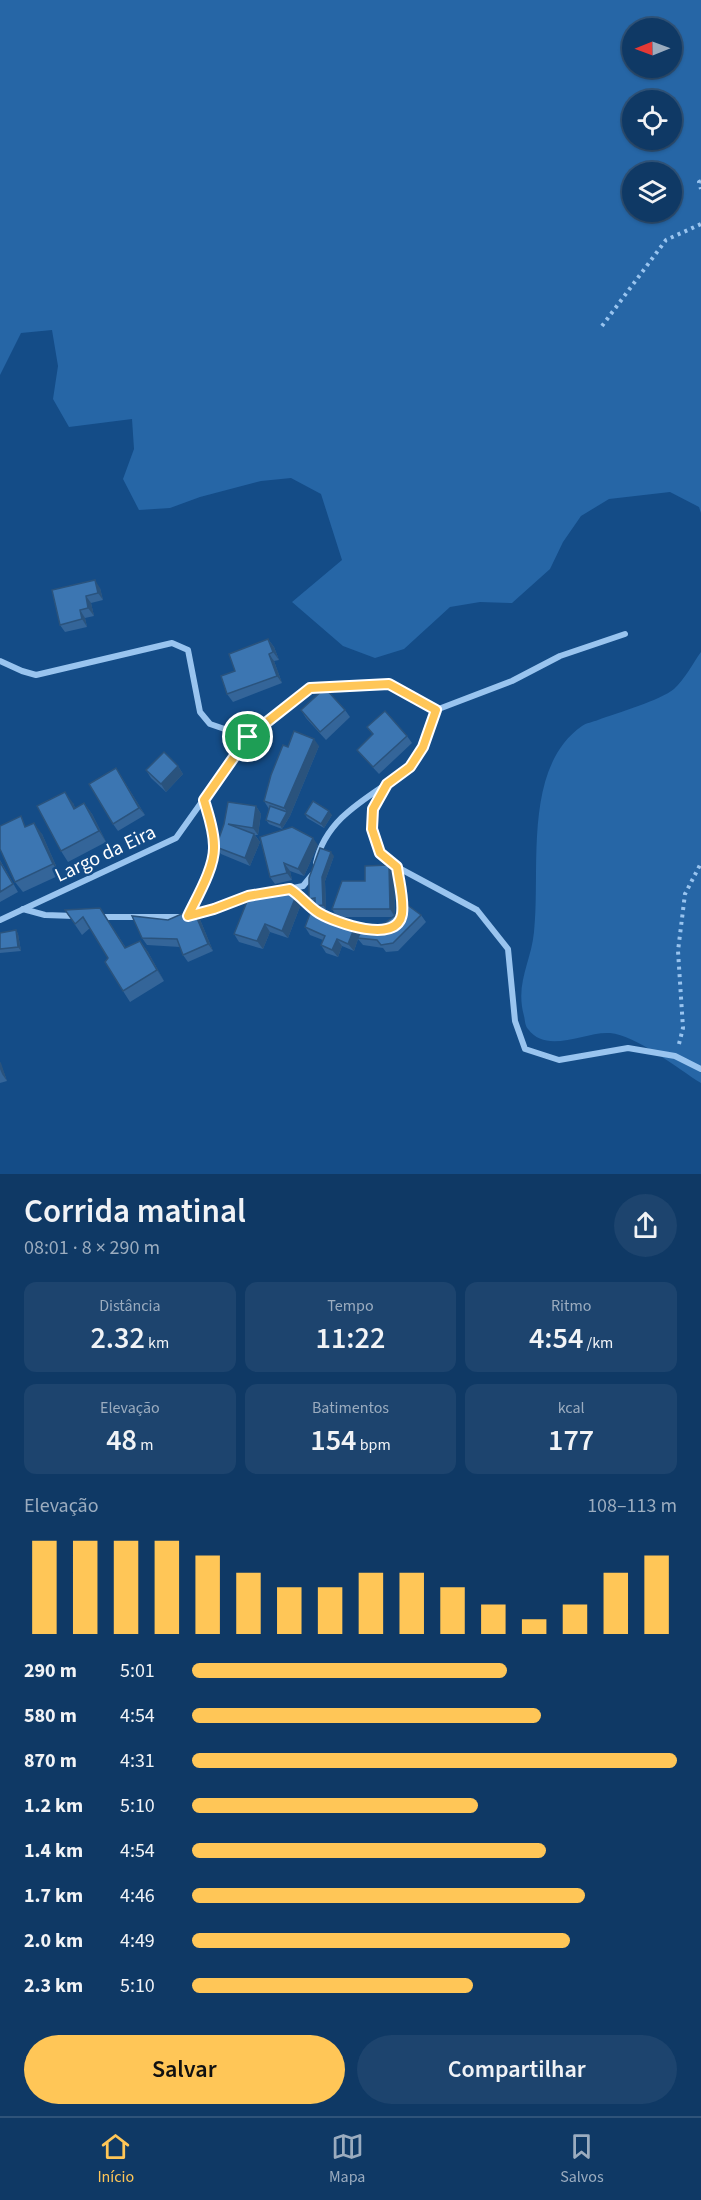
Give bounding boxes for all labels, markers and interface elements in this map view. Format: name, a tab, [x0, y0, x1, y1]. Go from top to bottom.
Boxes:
north arrow	[622, 18, 682, 78]
map controls	[622, 18, 682, 222]
button: locate	[622, 90, 682, 150]
button: layers	[622, 162, 682, 222]
pin	[222, 711, 273, 762]
icon: arrive	[231, 720, 264, 753]
street label: Largo da Eira	[50, 818, 160, 889]
text: Corrida matinal	[24, 1188, 246, 1235]
button: share	[614, 1194, 677, 1257]
text: 08:01 · 8 × 290 m	[24, 1234, 160, 1262]
text: Distância	[99, 1295, 161, 1317]
text: Tempo	[327, 1295, 374, 1317]
text: Ritmo	[551, 1295, 591, 1317]
text: 2.32	[90, 1317, 145, 1360]
text: 11:22	[316, 1317, 385, 1360]
text: 4:54	[529, 1317, 583, 1360]
text: km	[145, 1332, 169, 1354]
text: /km	[583, 1332, 613, 1354]
text: Elevação	[100, 1397, 160, 1419]
text: Batimentos	[312, 1397, 389, 1419]
text: kcal	[558, 1397, 585, 1419]
text: 48	[106, 1419, 137, 1462]
text: 154	[310, 1419, 356, 1462]
text: 177	[548, 1419, 594, 1462]
text: m	[137, 1434, 153, 1456]
text: bpm	[356, 1434, 391, 1456]
text: Elevação	[24, 1492, 99, 1520]
text: 108–113 m	[587, 1492, 677, 1520]
text: 290 m	[24, 1657, 77, 1685]
text: 5:01	[120, 1657, 155, 1685]
text: 580 m	[24, 1702, 77, 1730]
text: 4:54	[120, 1702, 155, 1730]
text: 870 m	[24, 1747, 77, 1775]
text: 4:31	[120, 1747, 155, 1775]
text: 1.2 km	[24, 1792, 83, 1820]
text: 5:10	[120, 1792, 155, 1820]
text: 1.4 km	[24, 1837, 83, 1865]
text: 4:54	[120, 1837, 155, 1865]
text: 1.7 km	[24, 1882, 83, 1910]
text: 4:46	[120, 1882, 155, 1910]
text: 2.0 km	[24, 1927, 83, 1955]
text: 4:49	[120, 1927, 155, 1955]
text: 2.3 km	[24, 1972, 83, 2000]
text: 5:10	[120, 1972, 155, 2000]
button: Salvar	[24, 2035, 345, 2104]
button: Compartilhar	[357, 2035, 677, 2104]
tab: Início	[97, 2130, 134, 2188]
tab: Mapa	[329, 2130, 365, 2188]
tab: Salvos	[560, 2130, 604, 2188]

